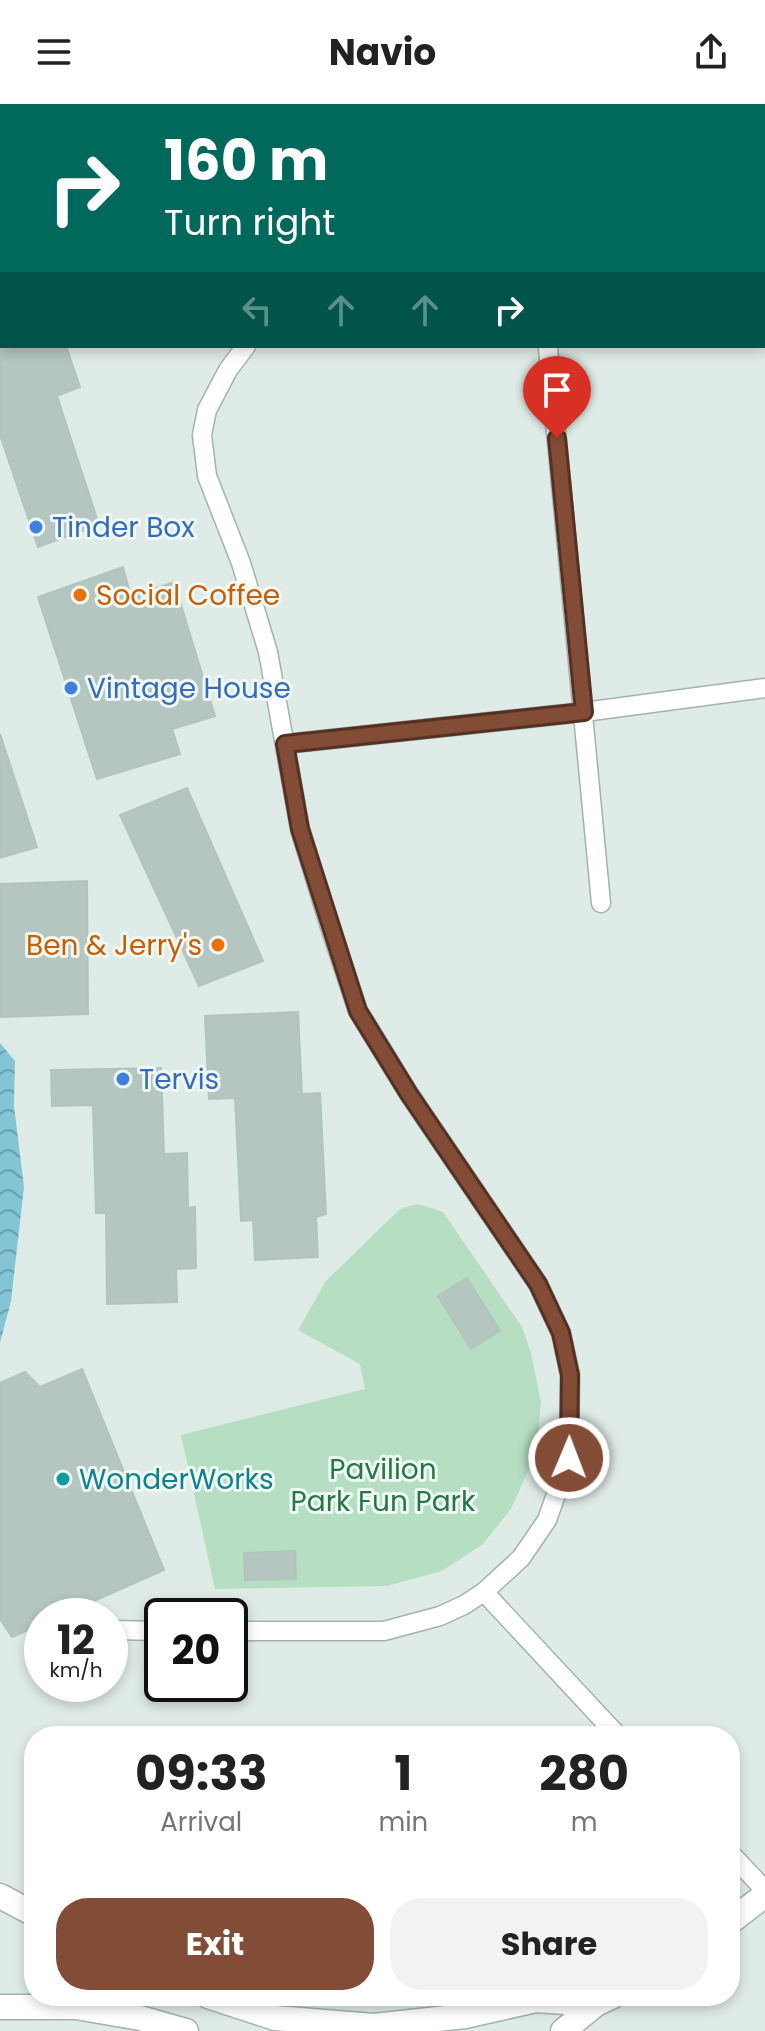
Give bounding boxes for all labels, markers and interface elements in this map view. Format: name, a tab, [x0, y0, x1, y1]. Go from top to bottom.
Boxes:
text: Navio	[329, 27, 436, 78]
icon: menu	[32, 30, 76, 74]
icon: share	[689, 30, 733, 74]
text: 160 m	[164, 121, 328, 200]
icon: right	[32, 136, 136, 240]
text: Turn right	[164, 197, 335, 248]
icon: left	[235, 288, 279, 332]
icon: ahead	[319, 288, 363, 332]
icon: ahead	[403, 288, 447, 332]
icon: right	[487, 288, 531, 332]
pin	[523, 356, 591, 438]
icon: arrive	[535, 368, 579, 412]
place label: Tinder Box	[52, 508, 195, 547]
marker: Tinder Box	[27, 518, 45, 536]
place label: Social Coffee	[96, 576, 280, 615]
marker: Social Coffee	[71, 586, 89, 604]
place label: Vintage House	[87, 669, 291, 708]
marker: Vintage House	[62, 679, 80, 697]
place label: Ben & Jerry's	[26, 926, 202, 965]
marker: Ben & Jerry's	[209, 936, 227, 954]
place label: Tervis	[139, 1060, 219, 1099]
marker: Tervis	[114, 1070, 132, 1088]
position arrow	[527, 1416, 611, 1500]
park label: Pavilion Park Fun Park	[291, 1450, 476, 1521]
place label: WonderWorks	[79, 1460, 274, 1499]
marker: WonderWorks	[54, 1470, 72, 1488]
speed limit sign: 20	[144, 1598, 248, 1702]
text: 12	[57, 1612, 95, 1668]
text: km/h	[49, 1656, 103, 1684]
text: 09:33	[135, 1740, 267, 1807]
text: 1	[394, 1740, 412, 1807]
text: 280	[539, 1740, 629, 1807]
text: Arrival	[160, 1804, 242, 1840]
text: min	[378, 1804, 428, 1840]
text: m	[571, 1804, 598, 1840]
button: Exit	[56, 1898, 374, 1990]
button: Share	[390, 1898, 708, 1990]

